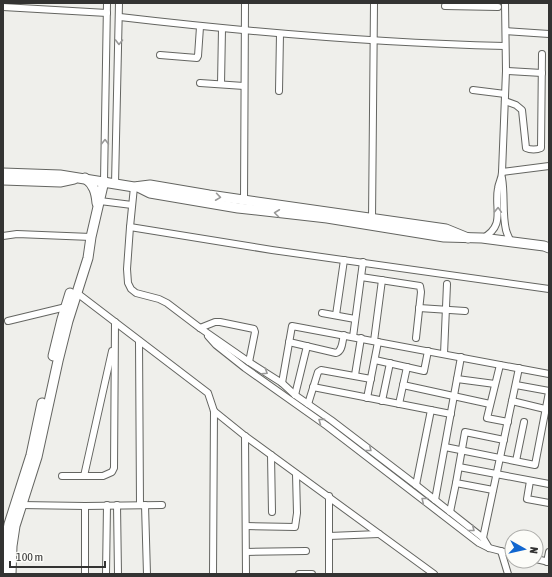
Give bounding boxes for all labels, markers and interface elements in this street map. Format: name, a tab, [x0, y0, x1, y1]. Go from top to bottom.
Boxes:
one-way arrow	[115, 39, 123, 45]
one-way arrow	[101, 139, 109, 145]
one-way arrow	[215, 192, 221, 201]
one-way arrow	[493, 207, 502, 213]
one-way arrow	[274, 208, 280, 217]
one-way arrow	[261, 367, 268, 375]
one-way arrow	[318, 418, 325, 426]
one-way arrow	[364, 445, 372, 452]
one-way arrow	[422, 498, 429, 505]
one-way arrow	[467, 524, 474, 531]
north arrow	[504, 529, 544, 569]
scale bar	[10, 543, 105, 569]
text: N	[528, 546, 540, 554]
text: 100 m	[16, 550, 43, 564]

